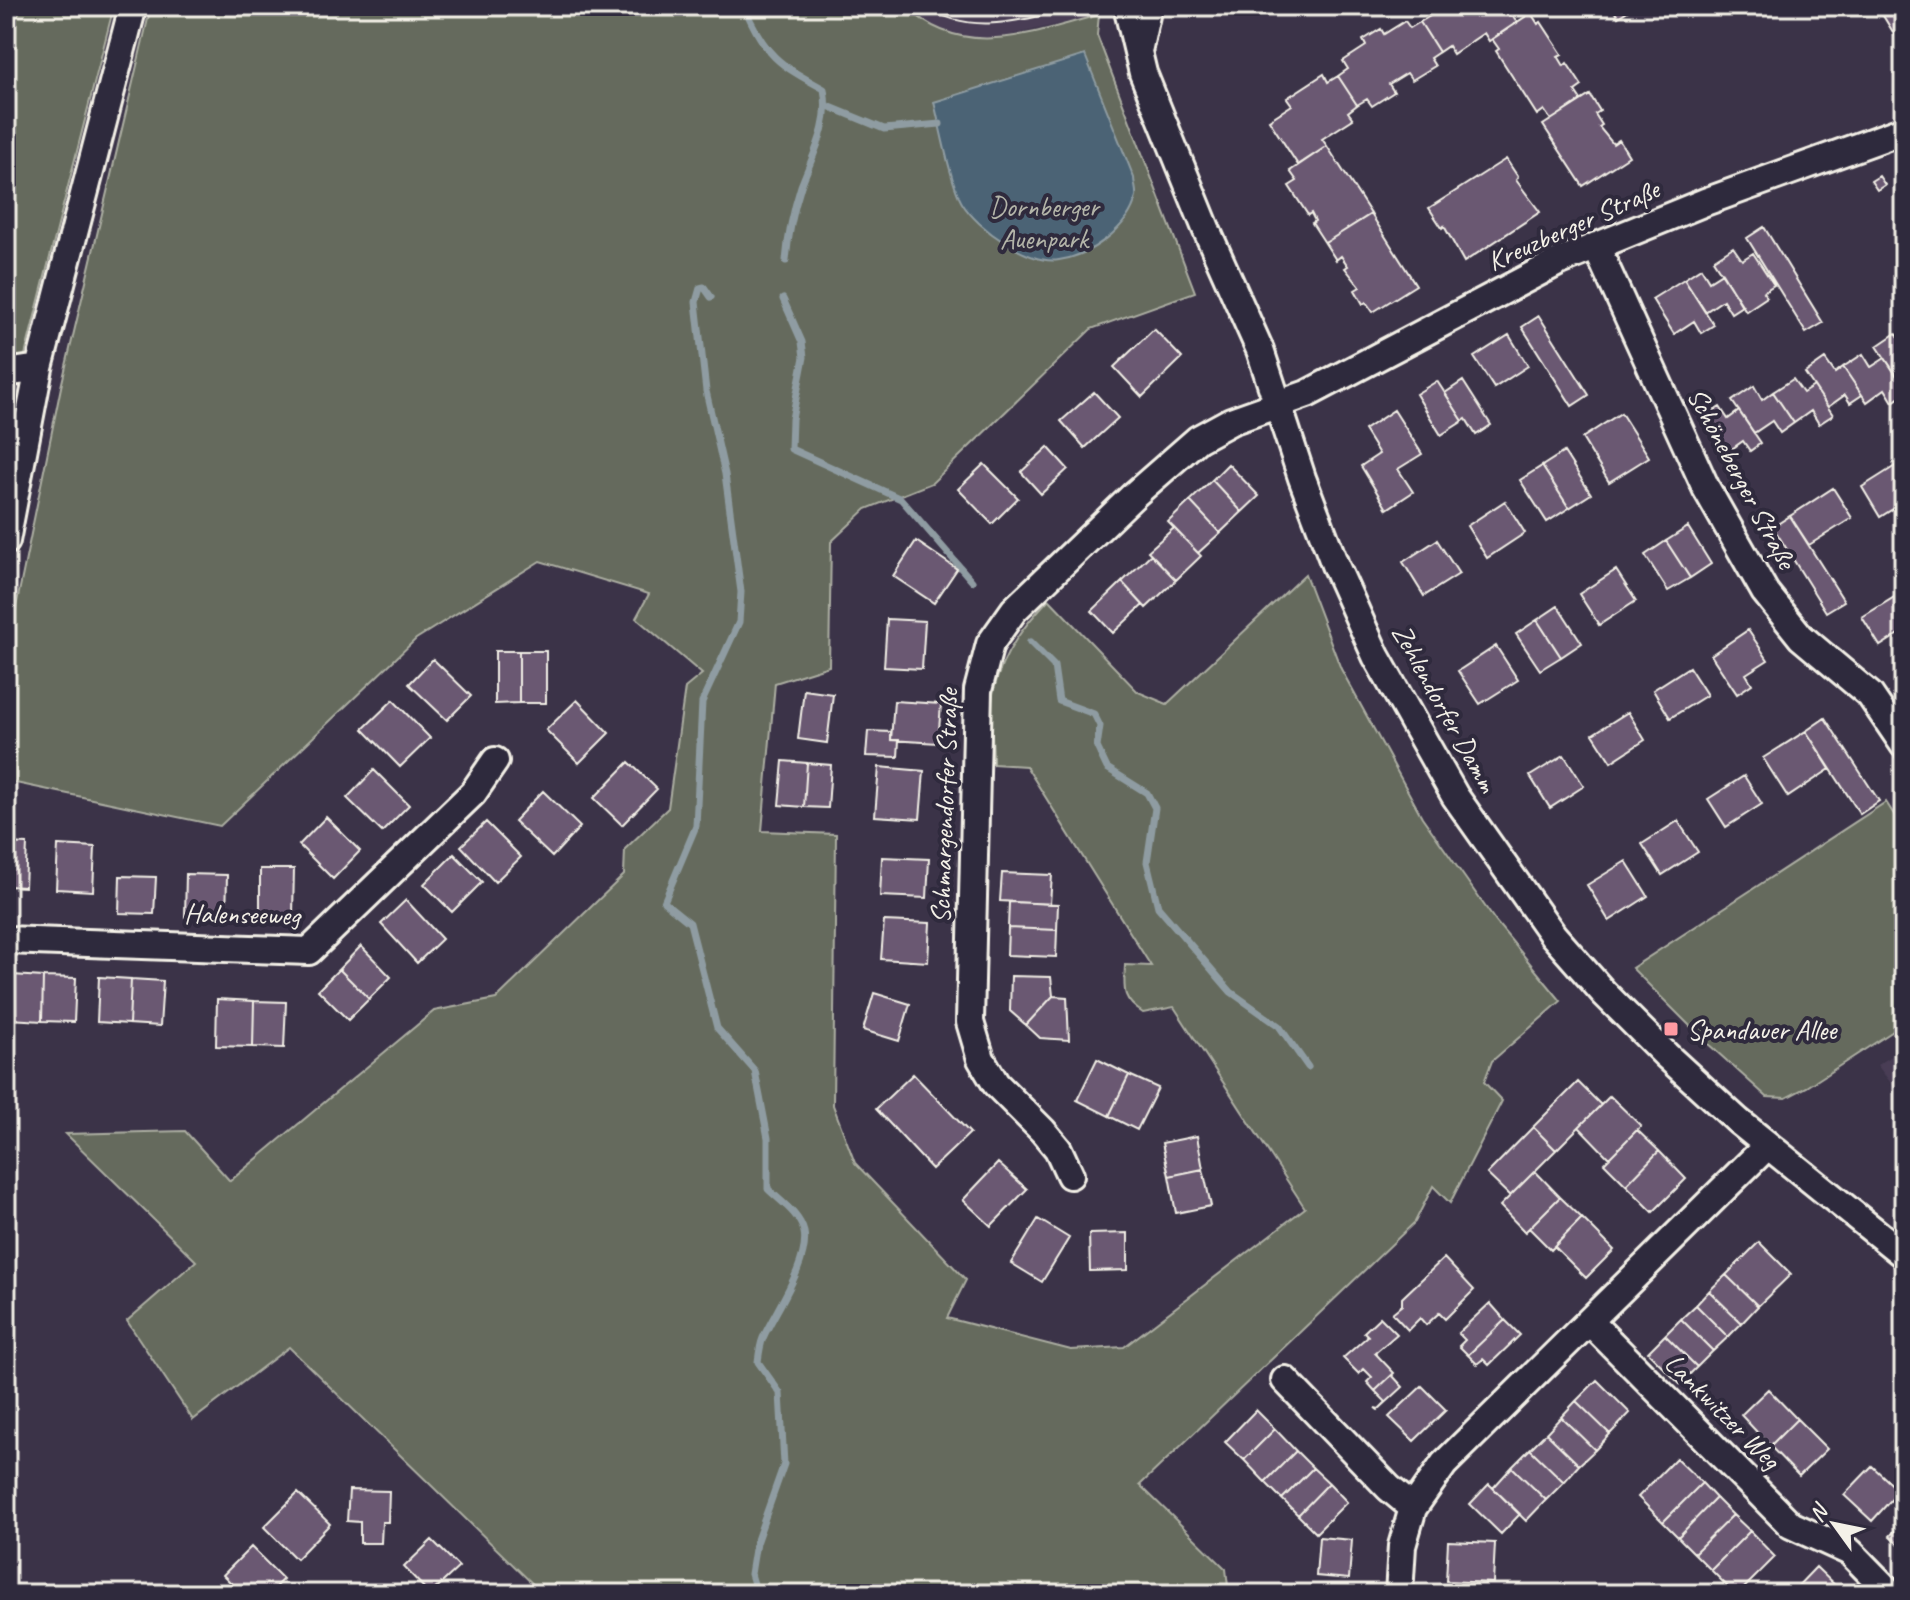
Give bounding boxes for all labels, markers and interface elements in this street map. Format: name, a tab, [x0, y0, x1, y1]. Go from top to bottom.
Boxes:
street label: Kreuzberger Straße	[1482, 171, 1666, 279]
park label: Dornberger Auenpark	[989, 189, 1101, 256]
street label: Schöneberger Straße	[1680, 382, 1805, 576]
street label: Zehlendorfer Damm	[1384, 618, 1506, 800]
street label: Schmargendorfer Straße	[922, 686, 966, 924]
street label: Halenseeweg	[184, 895, 302, 933]
place label: Spandauer Allee	[1687, 1012, 1838, 1047]
marker: Spandauer Allee	[1662, 1020, 1680, 1038]
street label: Lankwitzer Weg	[1658, 1346, 1789, 1477]
north arrow	[1794, 1484, 1874, 1564]
text: N	[1803, 1497, 1835, 1527]

